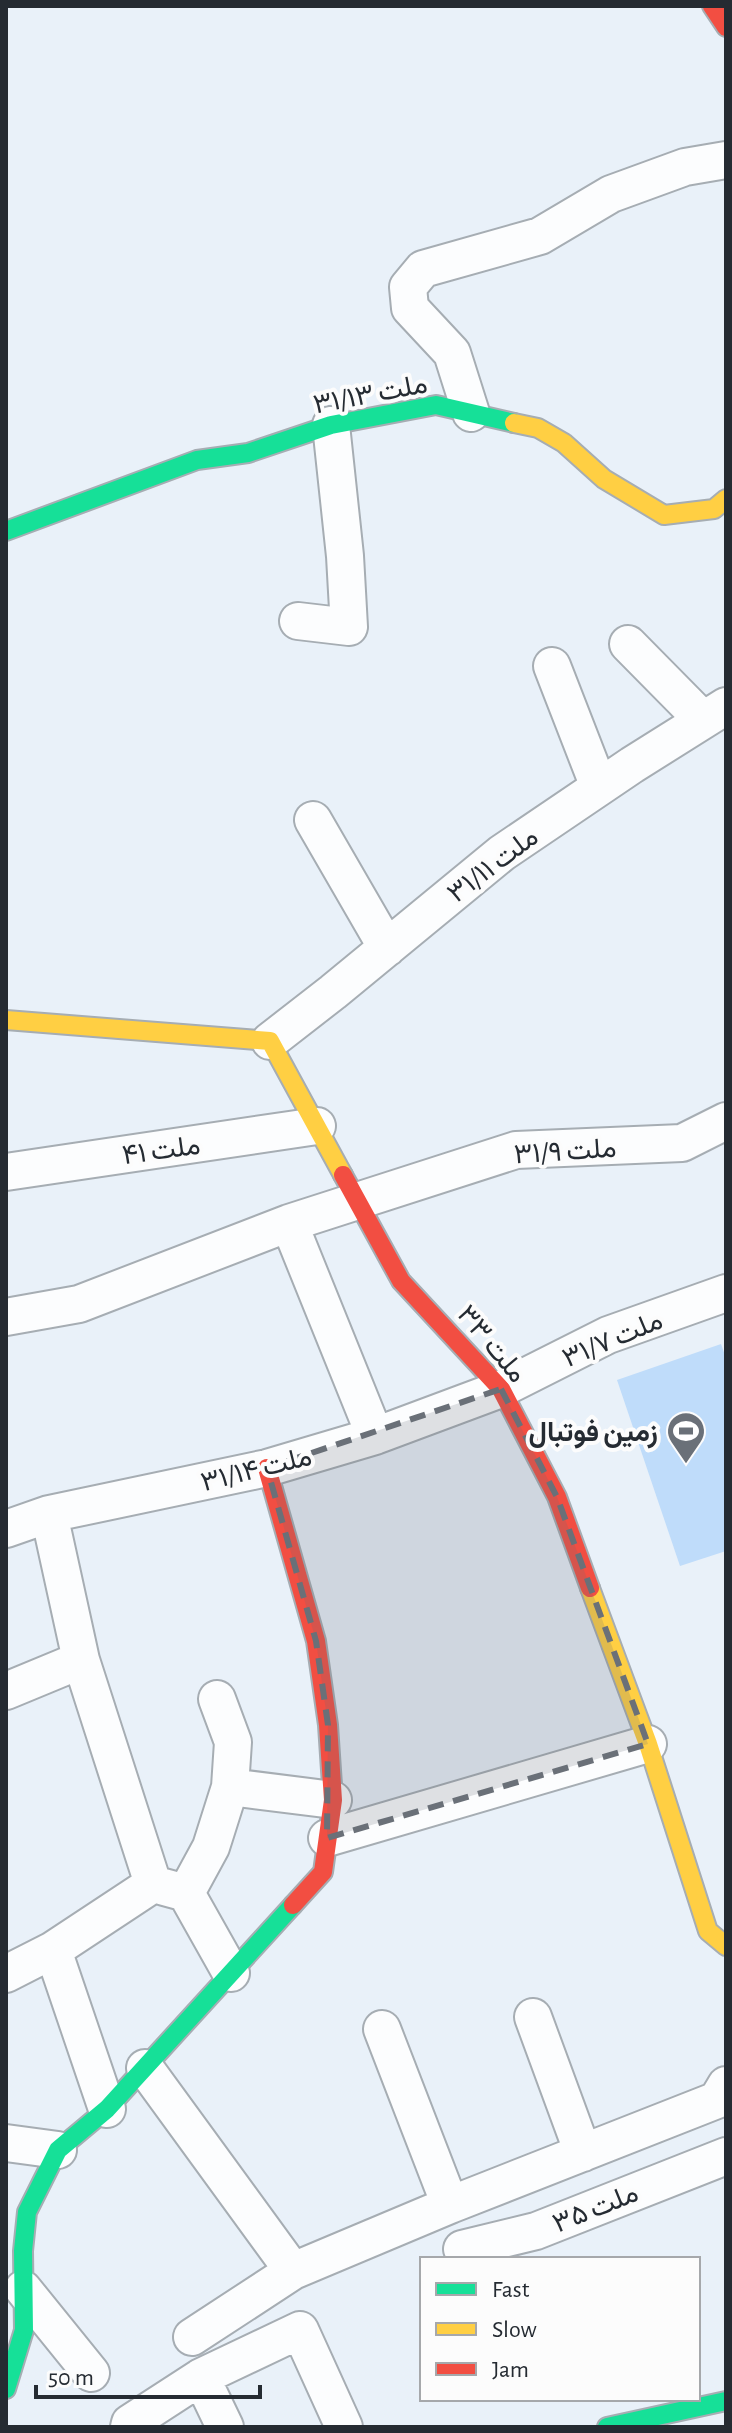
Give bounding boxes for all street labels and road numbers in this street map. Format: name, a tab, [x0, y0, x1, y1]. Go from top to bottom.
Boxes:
street label: ملت ۳۱/۱۳	[311, 370, 430, 420]
street label: ملت ۳۱/۱۱	[443, 823, 544, 908]
street label: ملت ۴۱	[120, 1132, 202, 1170]
street label: ملت ۳۱/۹	[513, 1134, 617, 1170]
street label: ملت ۳۳	[451, 1300, 532, 1388]
street label: ملت ۳۱/۷	[559, 1306, 667, 1373]
street label: ملت ۳۱/۱۴	[198, 1443, 315, 1497]
street label: ملت ۳۵	[549, 2179, 642, 2239]

